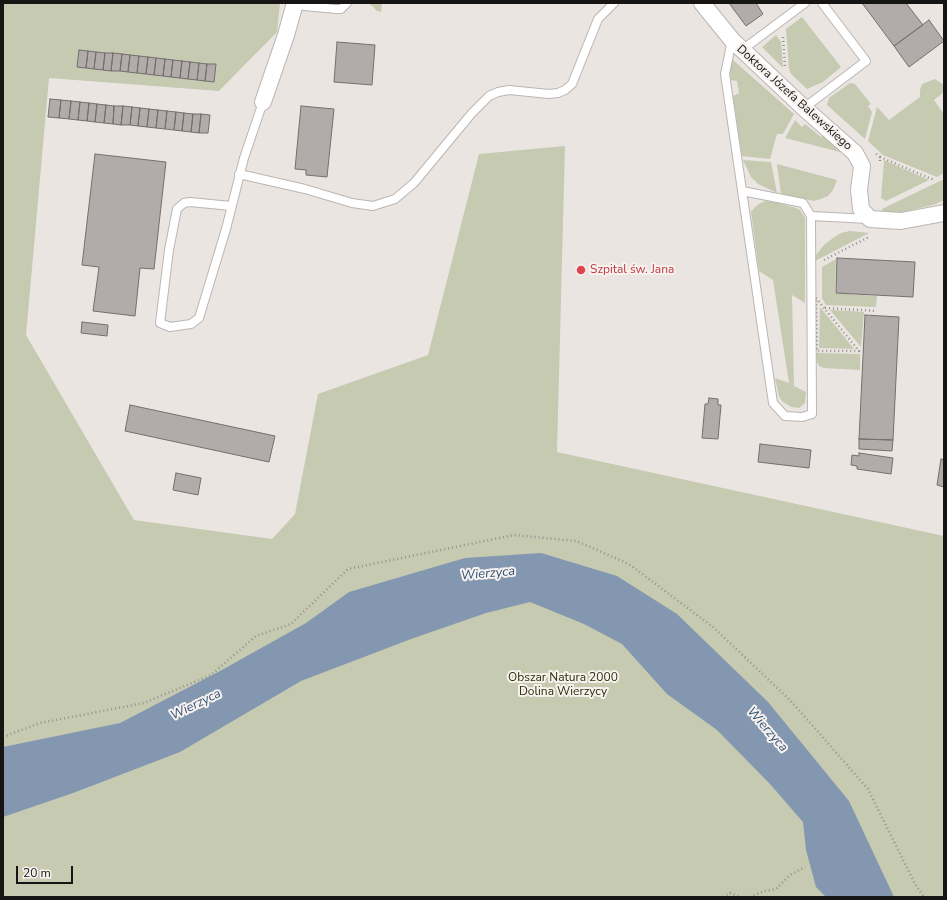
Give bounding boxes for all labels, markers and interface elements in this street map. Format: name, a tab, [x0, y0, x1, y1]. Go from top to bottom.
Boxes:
street label: Doktora Józefa Balewskiego	[733, 42, 855, 154]
place label: Szpital św. Jana	[590, 263, 674, 277]
marker: Szpital św. Jana	[575, 264, 587, 276]
water label: Wierzyca	[460, 564, 516, 584]
park label: Obszar Natura 2000 Dolina Wierzycy	[508, 671, 618, 699]
water label: Wierzyca	[168, 686, 224, 724]
water label: Wierzyca	[743, 704, 791, 756]
scale bar	[18, 858, 75, 884]
text: 20 m	[23, 865, 51, 881]

